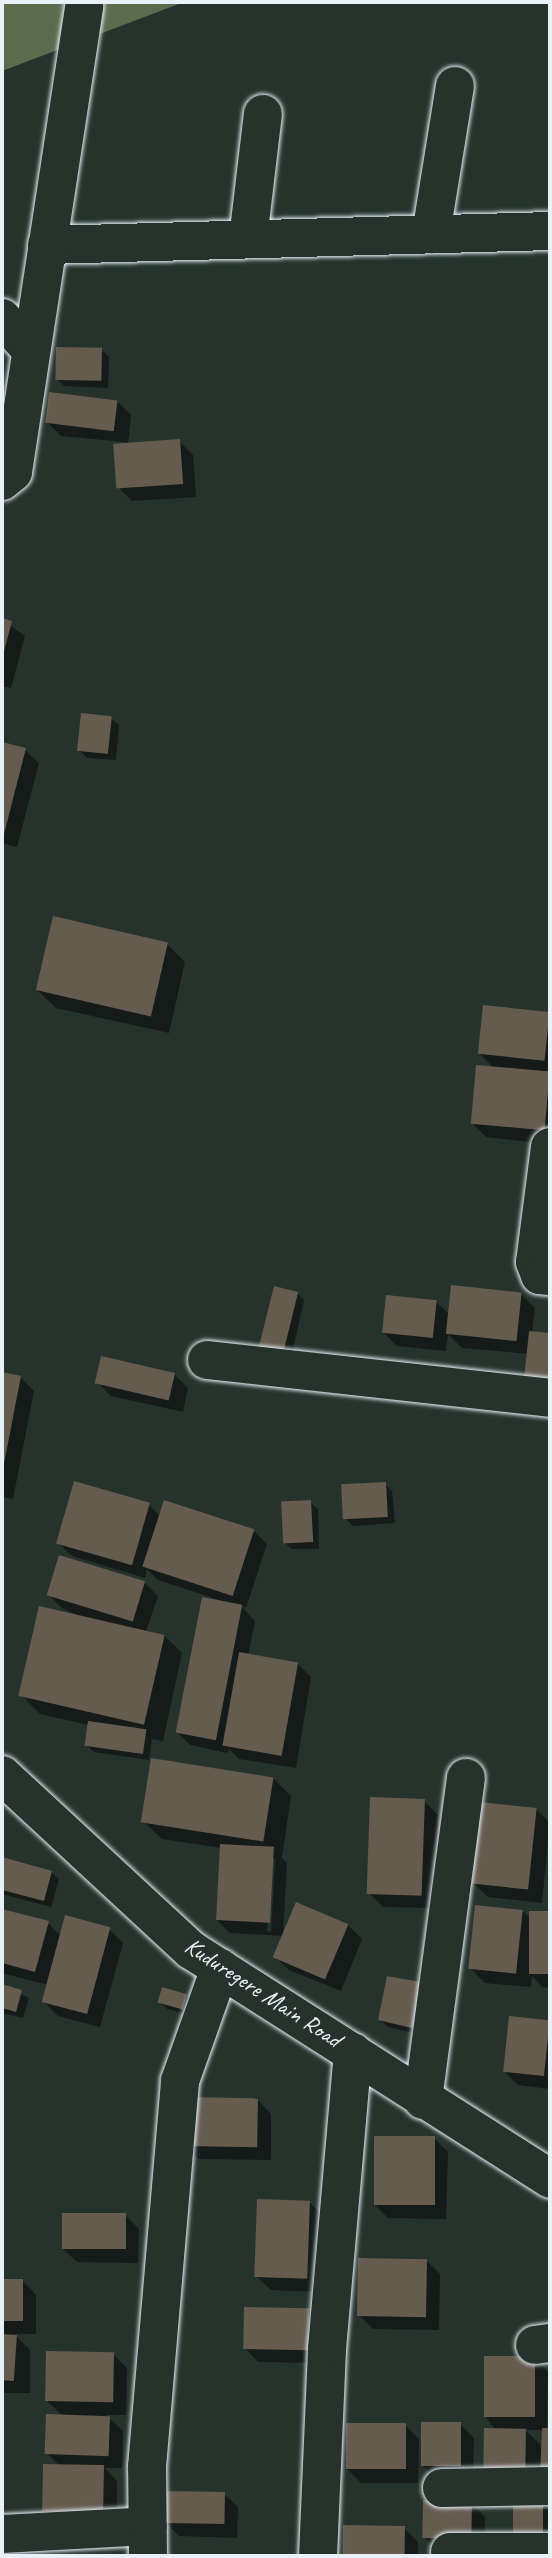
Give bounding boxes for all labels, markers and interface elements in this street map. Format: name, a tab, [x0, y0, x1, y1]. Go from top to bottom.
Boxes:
street label: Kuduregere Main Road	[179, 1931, 347, 2055]

